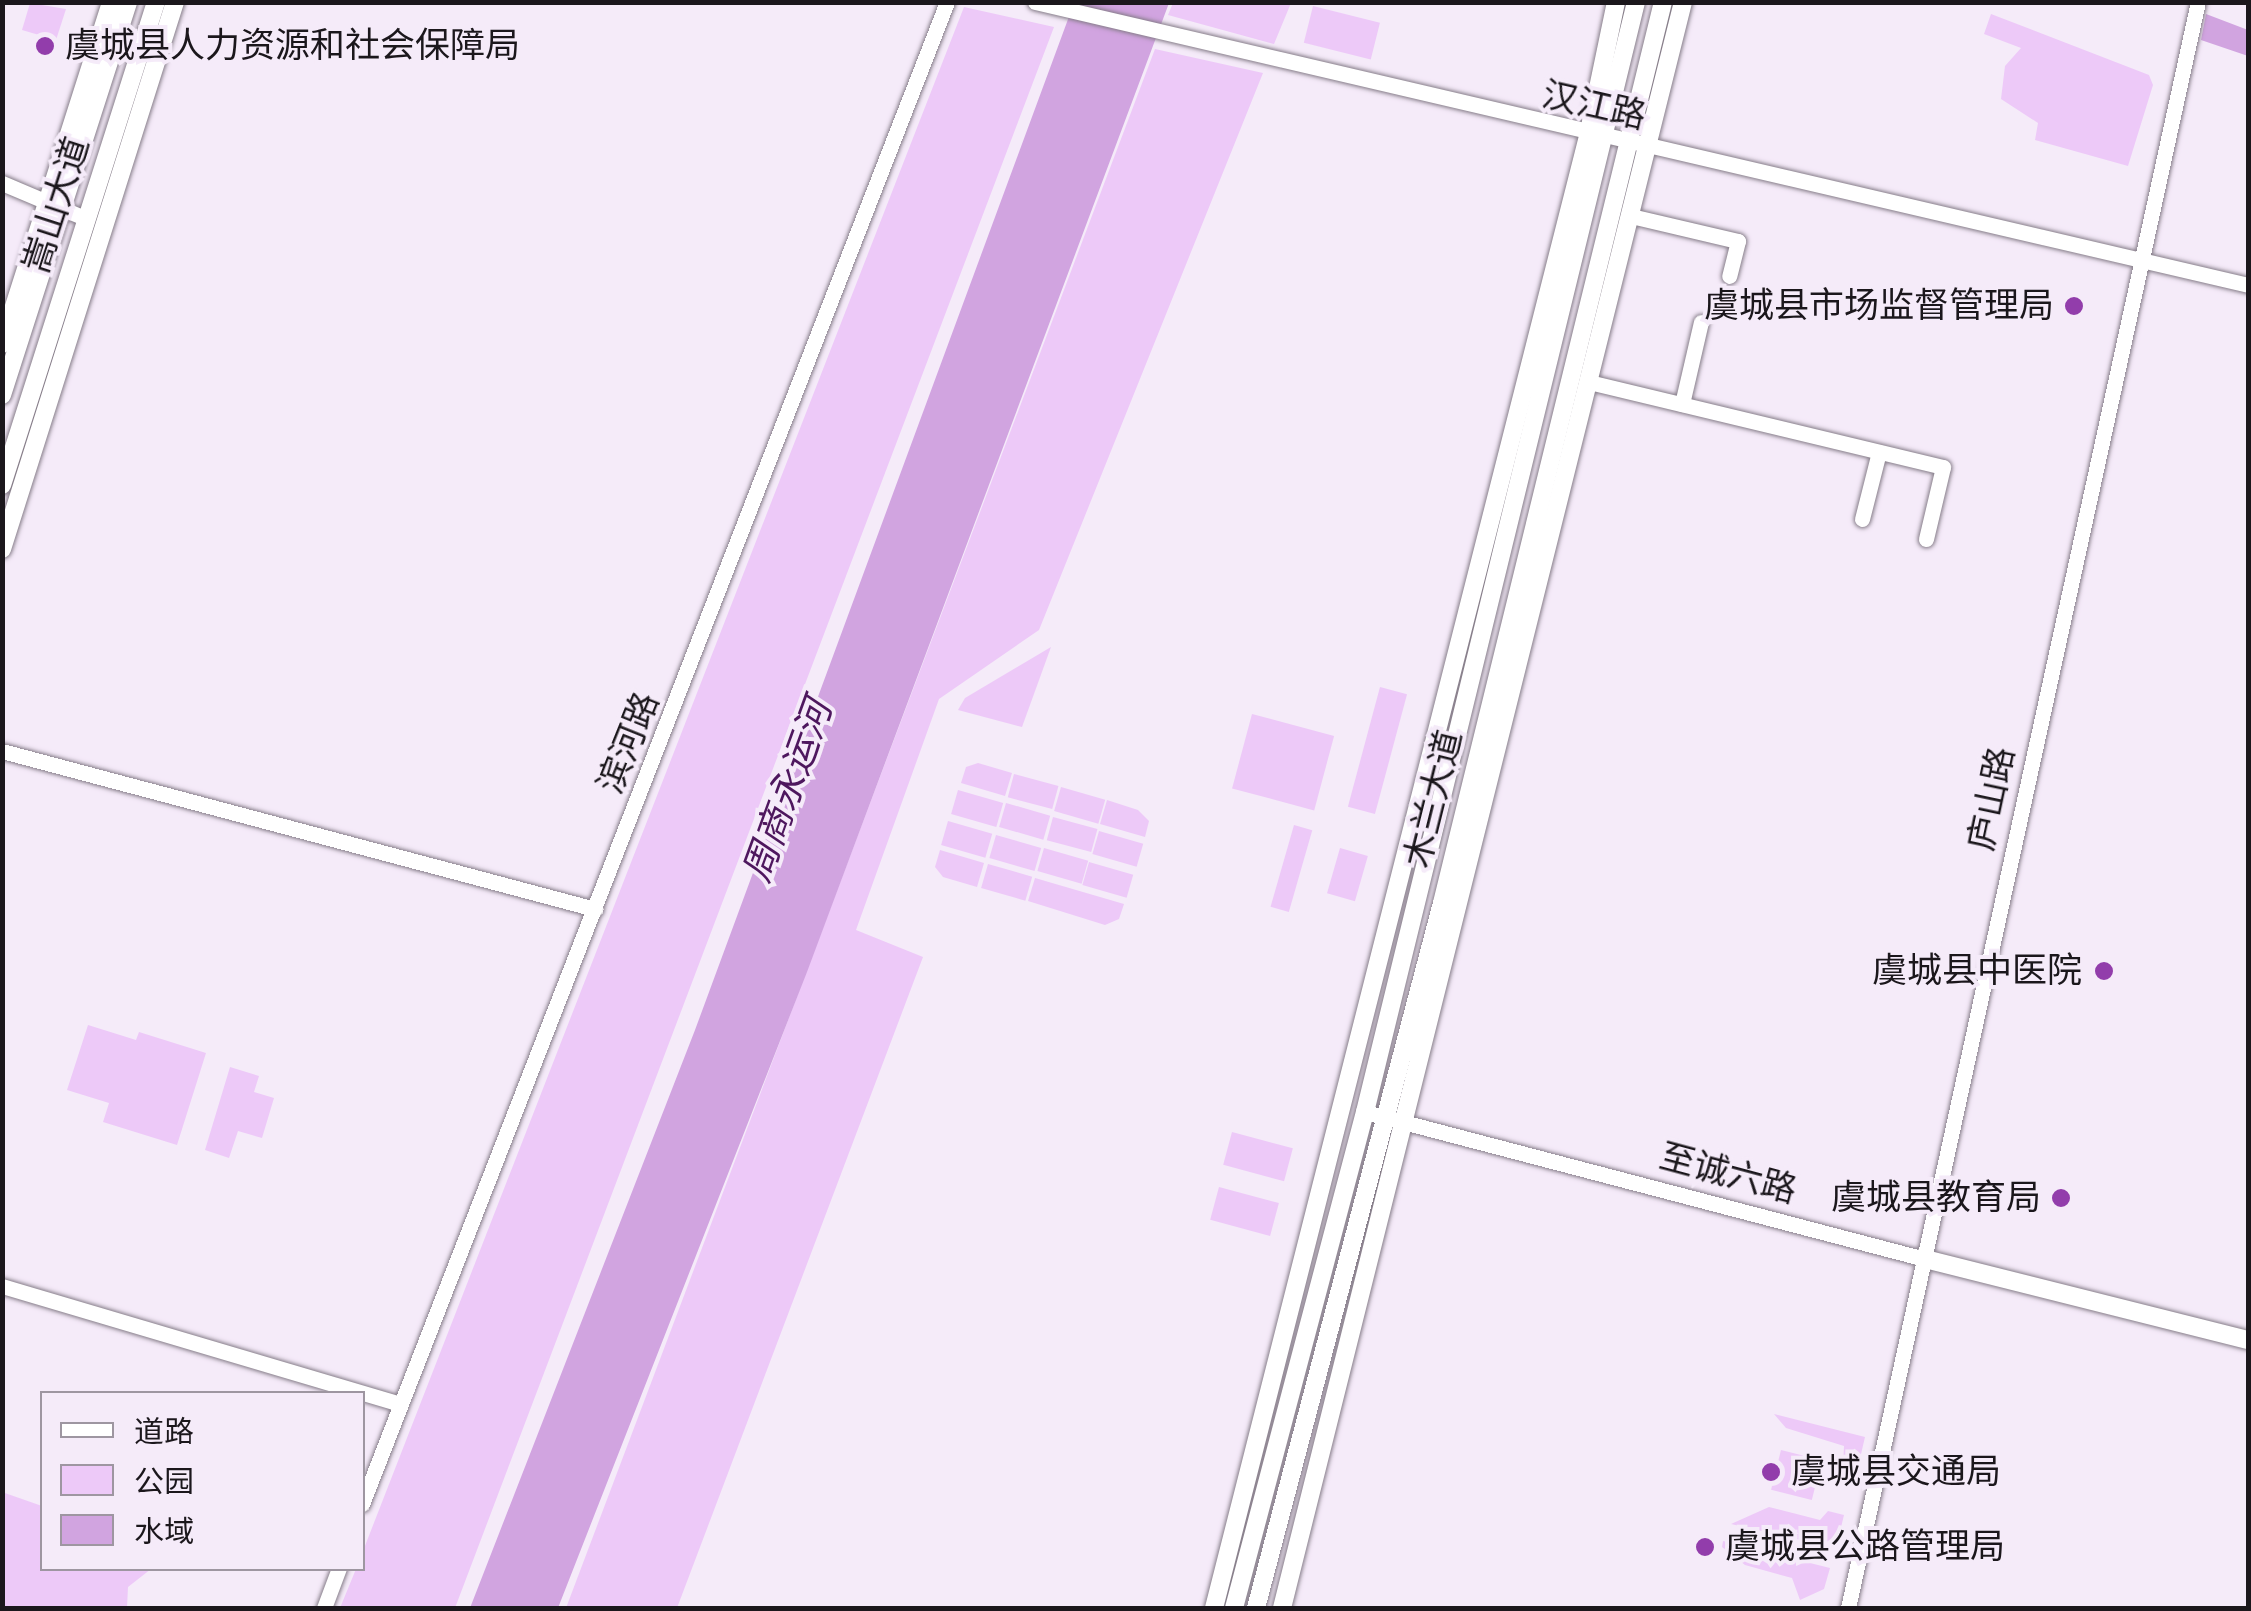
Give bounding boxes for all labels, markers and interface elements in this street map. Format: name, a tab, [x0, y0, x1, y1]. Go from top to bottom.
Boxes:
place label: 虞城县人力资源和社会保障局	[65, 25, 520, 67]
marker: 虞城县人力资源和社会保障局	[34, 35, 56, 57]
street label: 汉江路	[1538, 74, 1650, 138]
street label: 嵩山大道	[15, 132, 99, 278]
place label: 虞城县市场监督管理局	[1704, 285, 2054, 327]
marker: 虞城县市场监督管理局	[2063, 295, 2085, 317]
street label: 滨河路	[590, 686, 668, 800]
water label: 周商永运河	[734, 694, 842, 888]
street label: 木兰大道	[1397, 726, 1471, 872]
street label: 庐山路	[1961, 743, 2023, 855]
place label: 虞城县中医院	[1872, 950, 2082, 992]
marker: 虞城县中医院	[2091, 958, 2117, 984]
street label: 至诚六路	[1655, 1136, 1801, 1212]
place label: 虞城县教育局	[1831, 1177, 2041, 1219]
marker: 虞城县教育局	[2050, 1187, 2072, 1209]
legend	[40, 1391, 365, 1571]
text: 道路	[134, 1412, 194, 1453]
place label: 虞城县交通局	[1791, 1451, 2001, 1493]
marker: 虞城县交通局	[1760, 1461, 1782, 1483]
text: 公园	[134, 1462, 194, 1503]
text: 水域	[134, 1512, 194, 1553]
place label: 虞城县公路管理局	[1725, 1526, 2005, 1568]
marker: 虞城县公路管理局	[1694, 1536, 1716, 1558]

